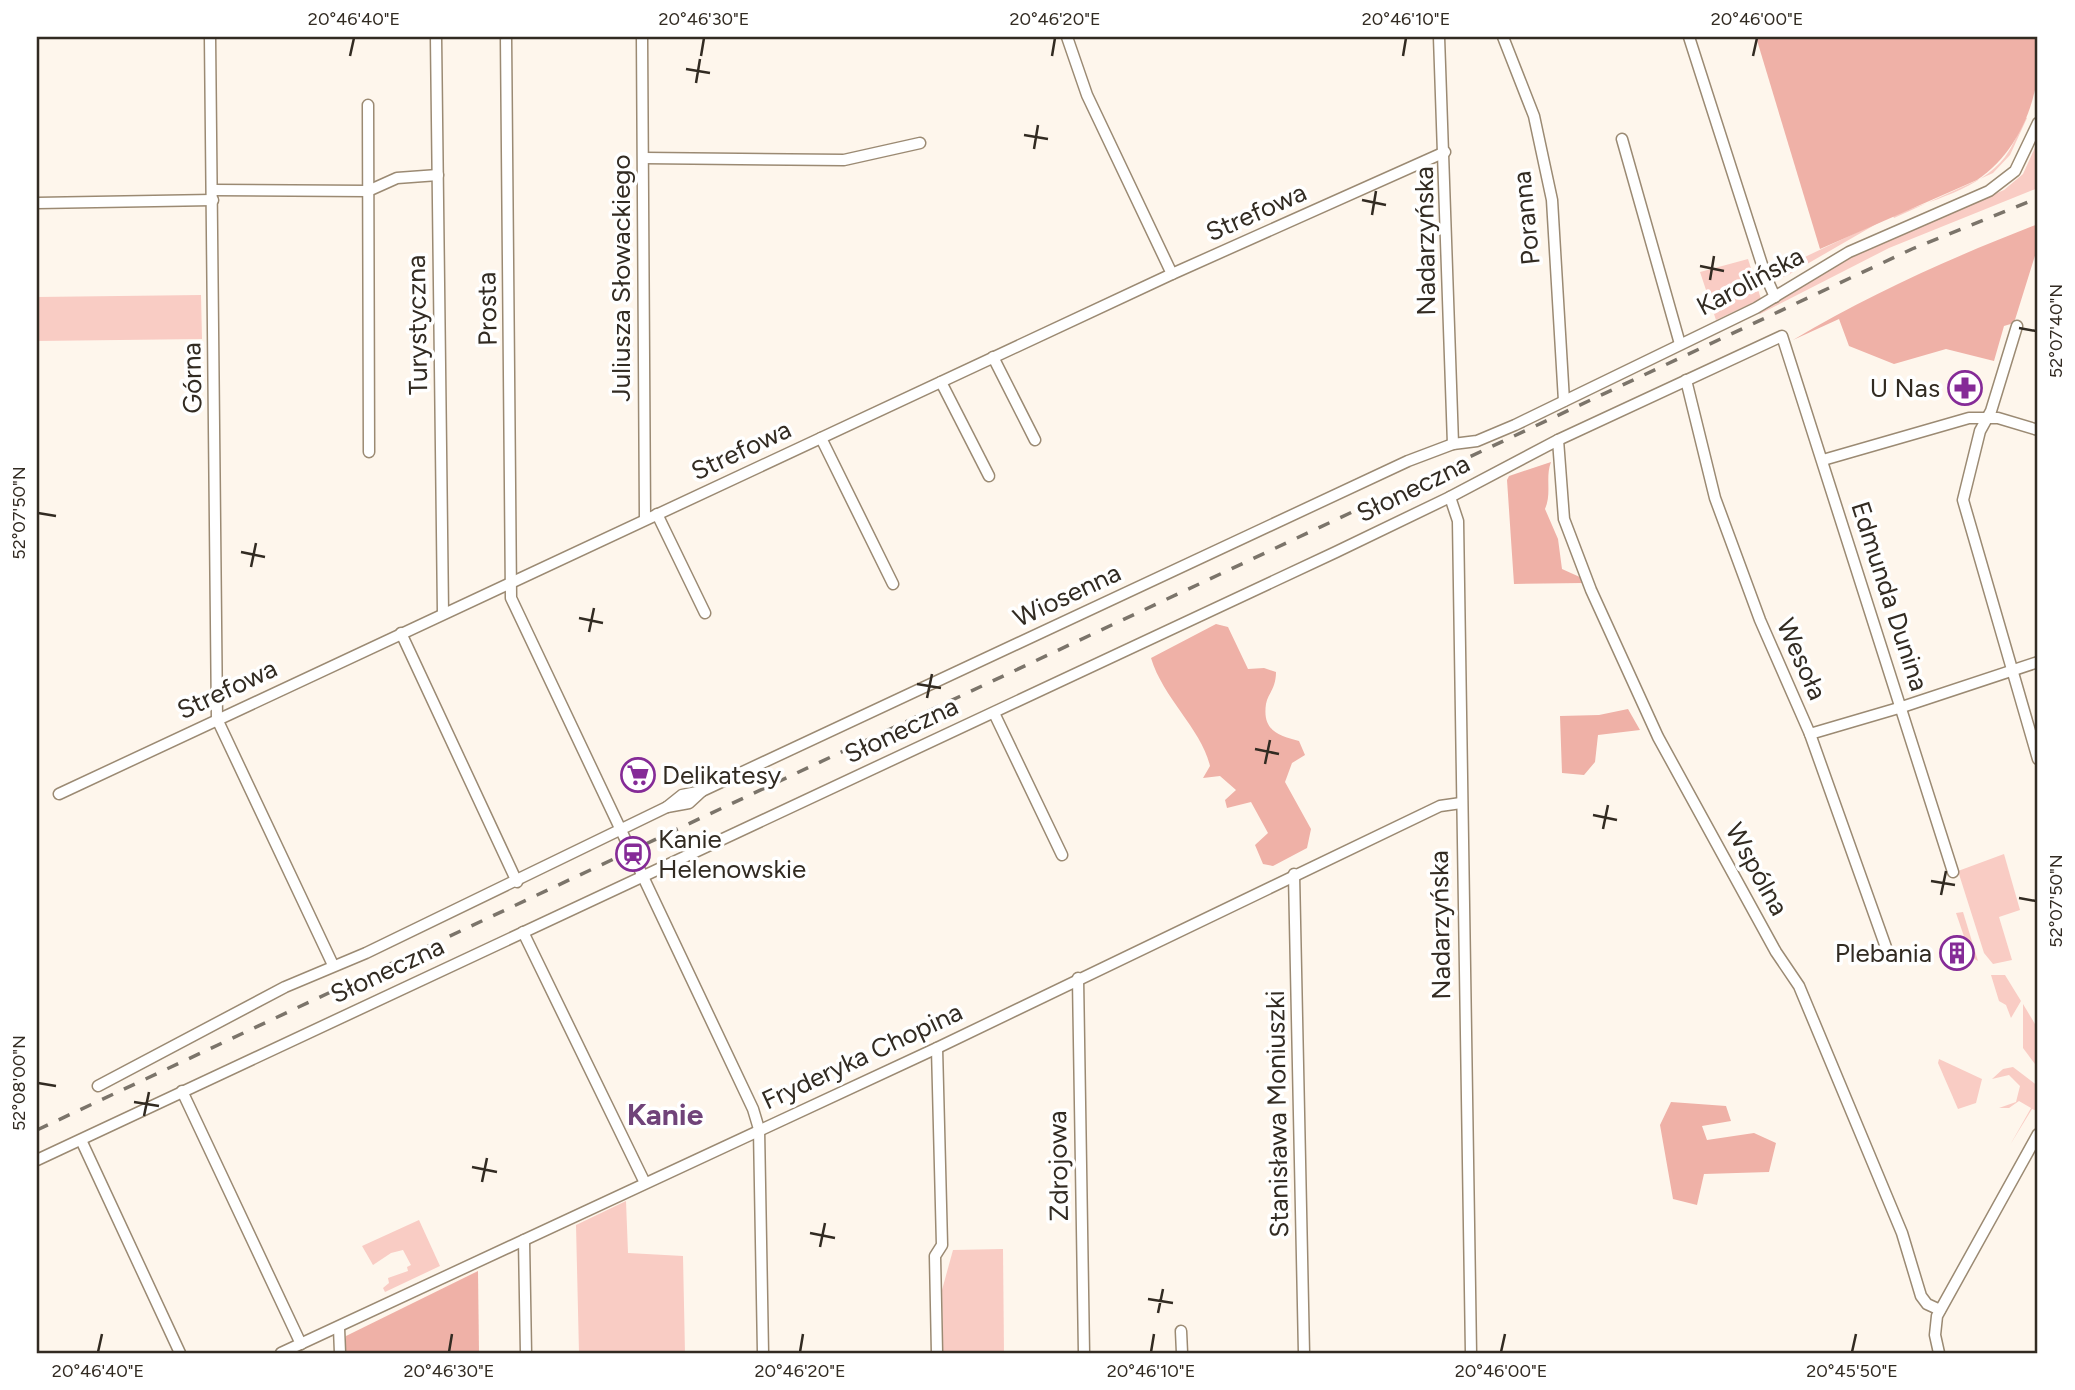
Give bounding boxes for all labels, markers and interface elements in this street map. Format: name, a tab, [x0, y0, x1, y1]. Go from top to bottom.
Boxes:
text: 20°46'40"E	[308, 8, 400, 30]
text: 20°46'30"E	[659, 8, 749, 30]
text: 20°46'20"E	[1009, 8, 1101, 30]
text: 20°46'10"E	[1362, 8, 1450, 30]
text: 20°46'00"E	[1711, 8, 1803, 30]
street label: Juliusza Słowackiego	[605, 154, 637, 402]
street label: Nadarzyńska	[1408, 166, 1442, 316]
street label: Poranna	[1505, 169, 1547, 267]
street label: Strefowa	[1201, 176, 1311, 248]
street label: Karolińska	[1691, 239, 1809, 323]
street label: Turystyczna	[400, 255, 434, 395]
street label: Prosta	[470, 272, 504, 346]
text: 52°07'40"N	[2045, 284, 2067, 378]
street label: Górna	[175, 342, 209, 414]
pharmacy icon: U Nas	[1946, 369, 1984, 407]
place label: U Nas	[1870, 372, 1940, 404]
street label: Strefowa	[686, 413, 796, 487]
street label: Słoneczna	[1351, 447, 1475, 529]
text: 52°07'50"N	[8, 466, 30, 560]
street label: Edmunda Dunina	[1844, 497, 1936, 695]
street label: Wiosenna	[1008, 556, 1126, 634]
street label: Wesoła	[1770, 613, 1834, 705]
street label: Strefowa	[172, 652, 282, 726]
street label: Słoneczna	[839, 690, 963, 770]
supermarket icon: Delikatesy	[619, 756, 657, 794]
place label: Delikatesy	[662, 759, 781, 791]
street label: Wspólna	[1719, 817, 1795, 921]
place label: Kanie Helenowskie	[658, 823, 806, 885]
station icon: Kanie Helenowskie	[614, 835, 652, 873]
street label: Nadarzyńska	[1423, 850, 1457, 1000]
text: 52°07'50"N	[2045, 854, 2067, 948]
street label: Słoneczna	[325, 930, 449, 1010]
building icon: Plebania	[1938, 934, 1976, 972]
place label: Plebania	[1835, 937, 1932, 969]
street label: Stanisława Moniuszki	[1259, 990, 1295, 1238]
street label: Fryderyka Chopina	[757, 996, 967, 1116]
text: 52°08'00"N	[8, 1035, 30, 1131]
district label: Kanie	[627, 1096, 704, 1133]
street label: Zdrojowa	[1041, 1110, 1075, 1222]
text: 20°46'40"E	[52, 1360, 144, 1382]
text: 20°46'30"E	[404, 1360, 494, 1382]
text: 20°46'20"E	[754, 1360, 846, 1382]
text: 20°46'10"E	[1107, 1360, 1195, 1382]
text: 20°46'00"E	[1455, 1360, 1547, 1382]
text: 20°45'50"E	[1806, 1360, 1898, 1382]

